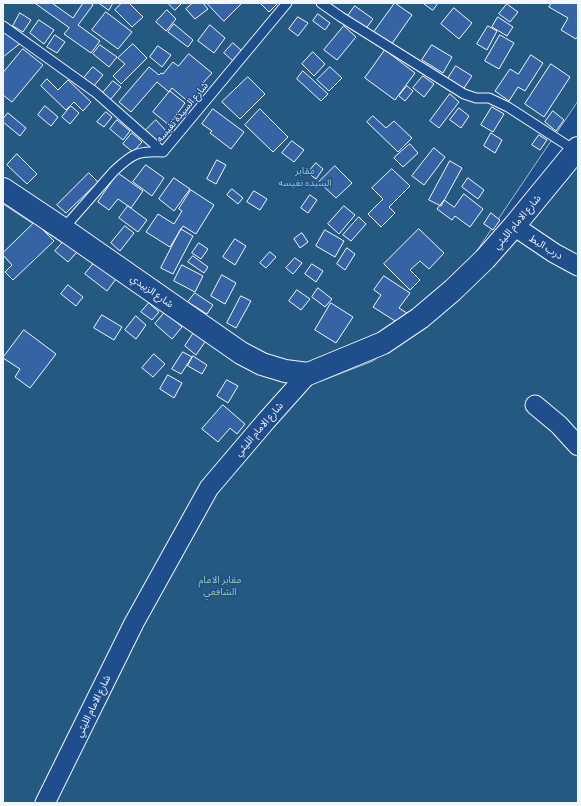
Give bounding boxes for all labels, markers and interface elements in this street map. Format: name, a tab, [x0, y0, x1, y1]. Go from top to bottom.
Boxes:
street label: شارع السيدة نفيسه	[153, 79, 211, 145]
park label: مقابر السيده نفيسه	[278, 165, 332, 188]
street label: شارع الامام الليثي	[491, 192, 543, 252]
street label: درب البط	[527, 232, 565, 262]
street label: شارع الزبيدي	[128, 272, 176, 310]
street label: شارع الامام الليثي	[232, 400, 286, 458]
park label: مقابر الامام الشافعي	[199, 574, 241, 598]
street label: شارع الامام الليثي	[73, 673, 113, 739]

